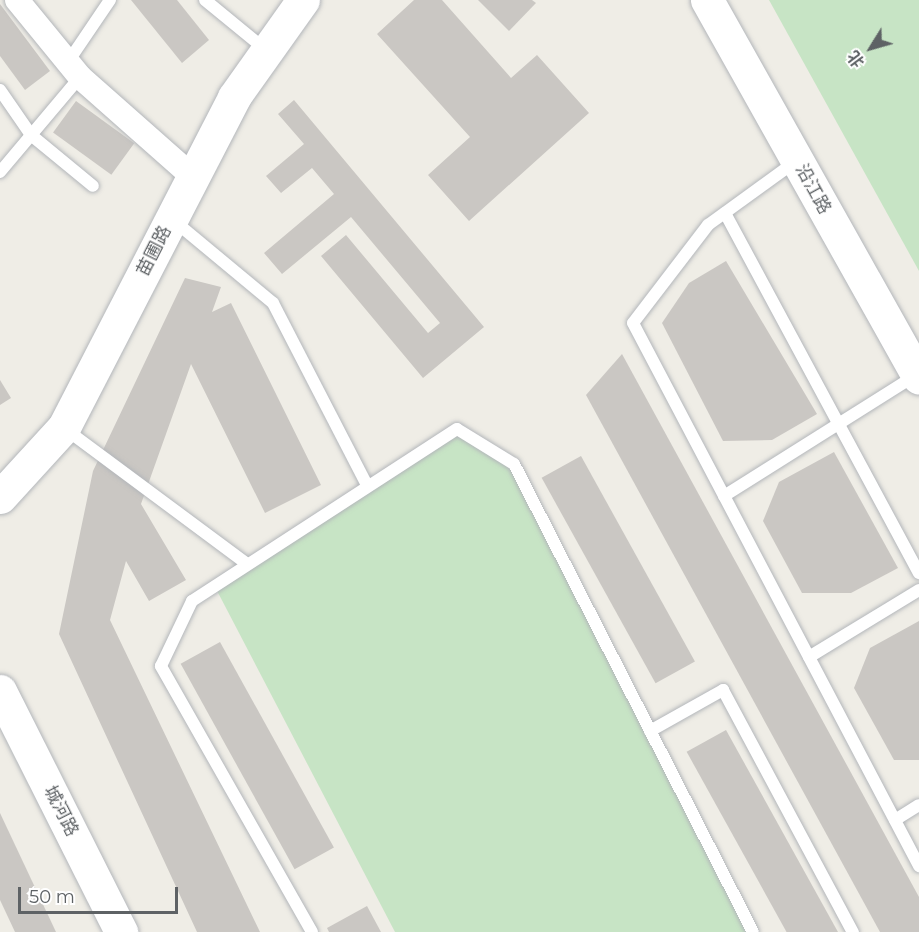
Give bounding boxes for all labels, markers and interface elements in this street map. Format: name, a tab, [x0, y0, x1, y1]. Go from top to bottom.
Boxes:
north arrow	[841, 18, 901, 78]
text: 北	[844, 47, 869, 71]
street label: 沿江路	[790, 160, 836, 218]
street label: 苗圃路	[132, 222, 176, 280]
street label: 城河路	[39, 782, 83, 840]
scale bar	[21, 875, 182, 913]
text: 50 m	[29, 886, 75, 908]

